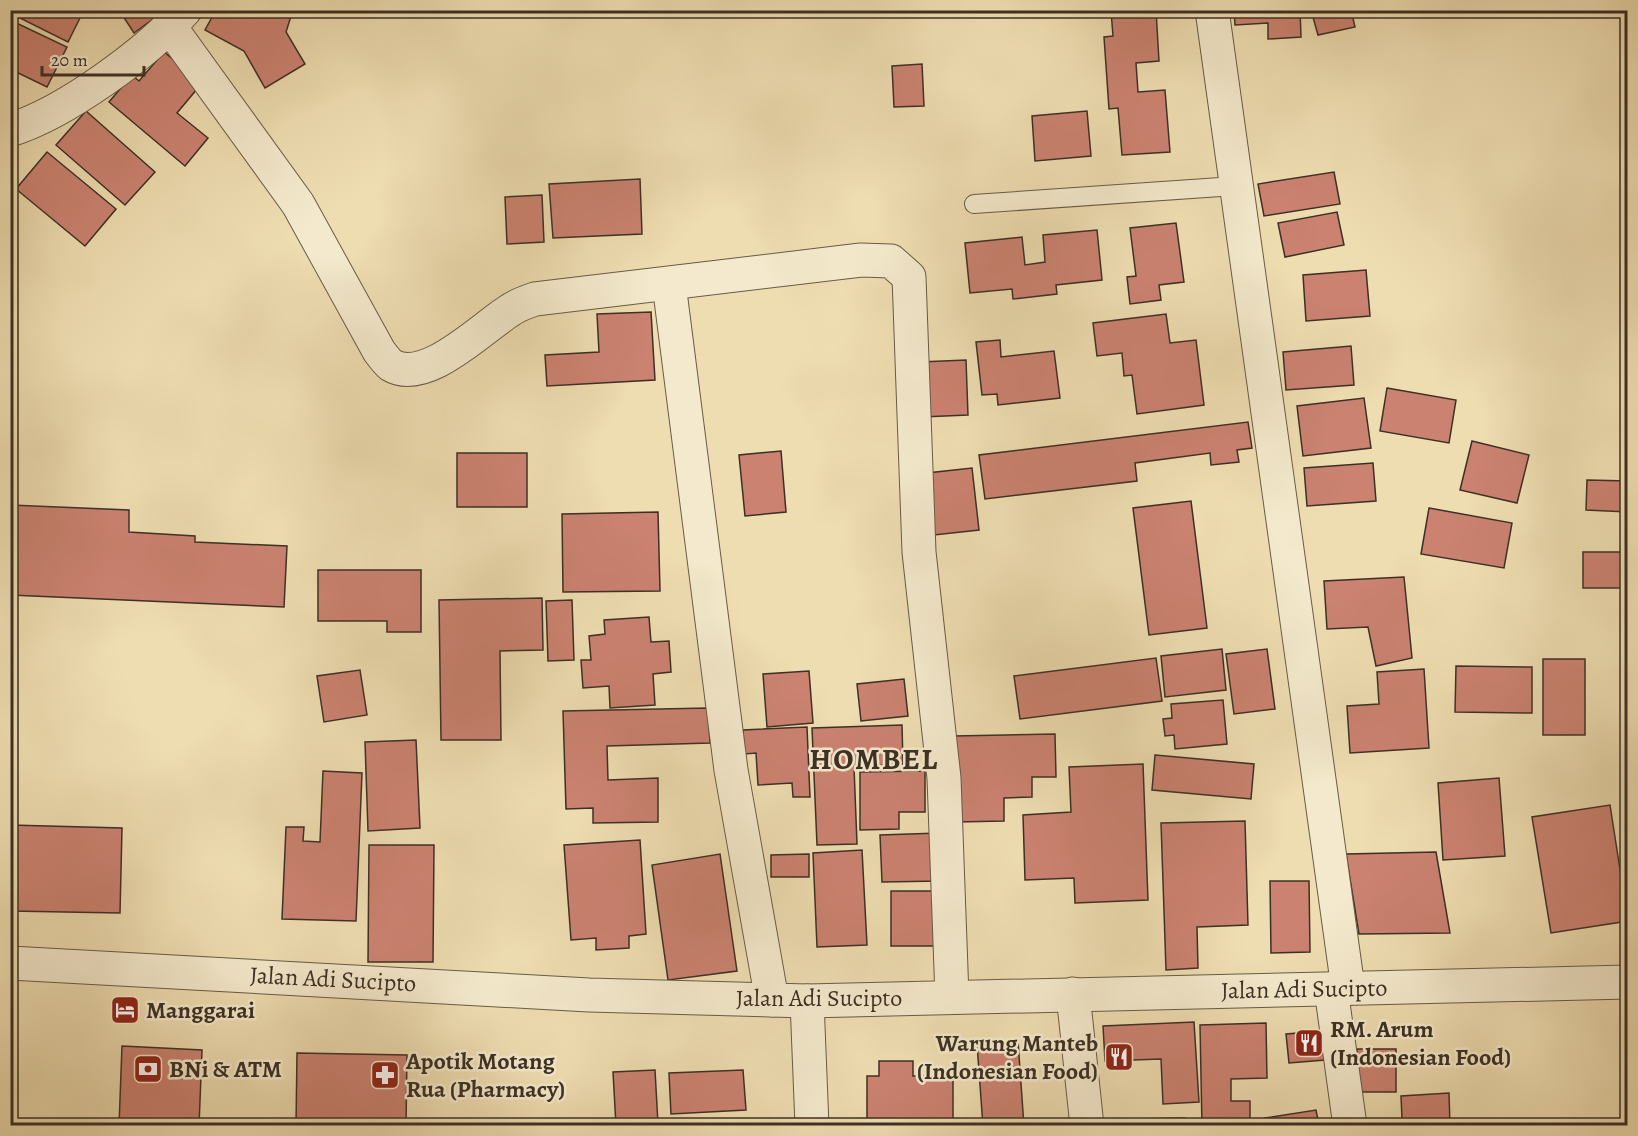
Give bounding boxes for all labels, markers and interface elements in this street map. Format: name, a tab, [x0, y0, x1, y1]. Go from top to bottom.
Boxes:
scale bar	[42, 39, 144, 77]
text: 20 m	[51, 48, 88, 72]
district label: HOMBEL	[809, 739, 939, 779]
street label: Jalan Adi Sucipto	[249, 959, 417, 999]
street label: Jalan Adi Sucipto	[1220, 972, 1388, 1006]
street label: Jalan Adi Sucipto	[736, 982, 902, 1014]
hotel icon: Manggarai	[109, 994, 141, 1026]
place label: Manggarai	[146, 994, 255, 1026]
place label: RM. Arum (Indonesian Food)	[1330, 1013, 1511, 1073]
place label: Warung Manteb (Indonesian Food)	[917, 1027, 1098, 1087]
restaurant icon: RM. Arum (Indonesian Food)	[1293, 1027, 1325, 1059]
restaurant icon: Warung Manteb (Indonesian Food)	[1103, 1041, 1135, 1073]
place label: Apotik Motang Rua (Pharmacy)	[405, 1045, 565, 1105]
bank icon: BNi & ATM	[132, 1053, 164, 1085]
place label: BNi & ATM	[169, 1053, 282, 1085]
pharmacy icon: Apotik Motang Rua (Pharmacy)	[369, 1059, 401, 1091]

